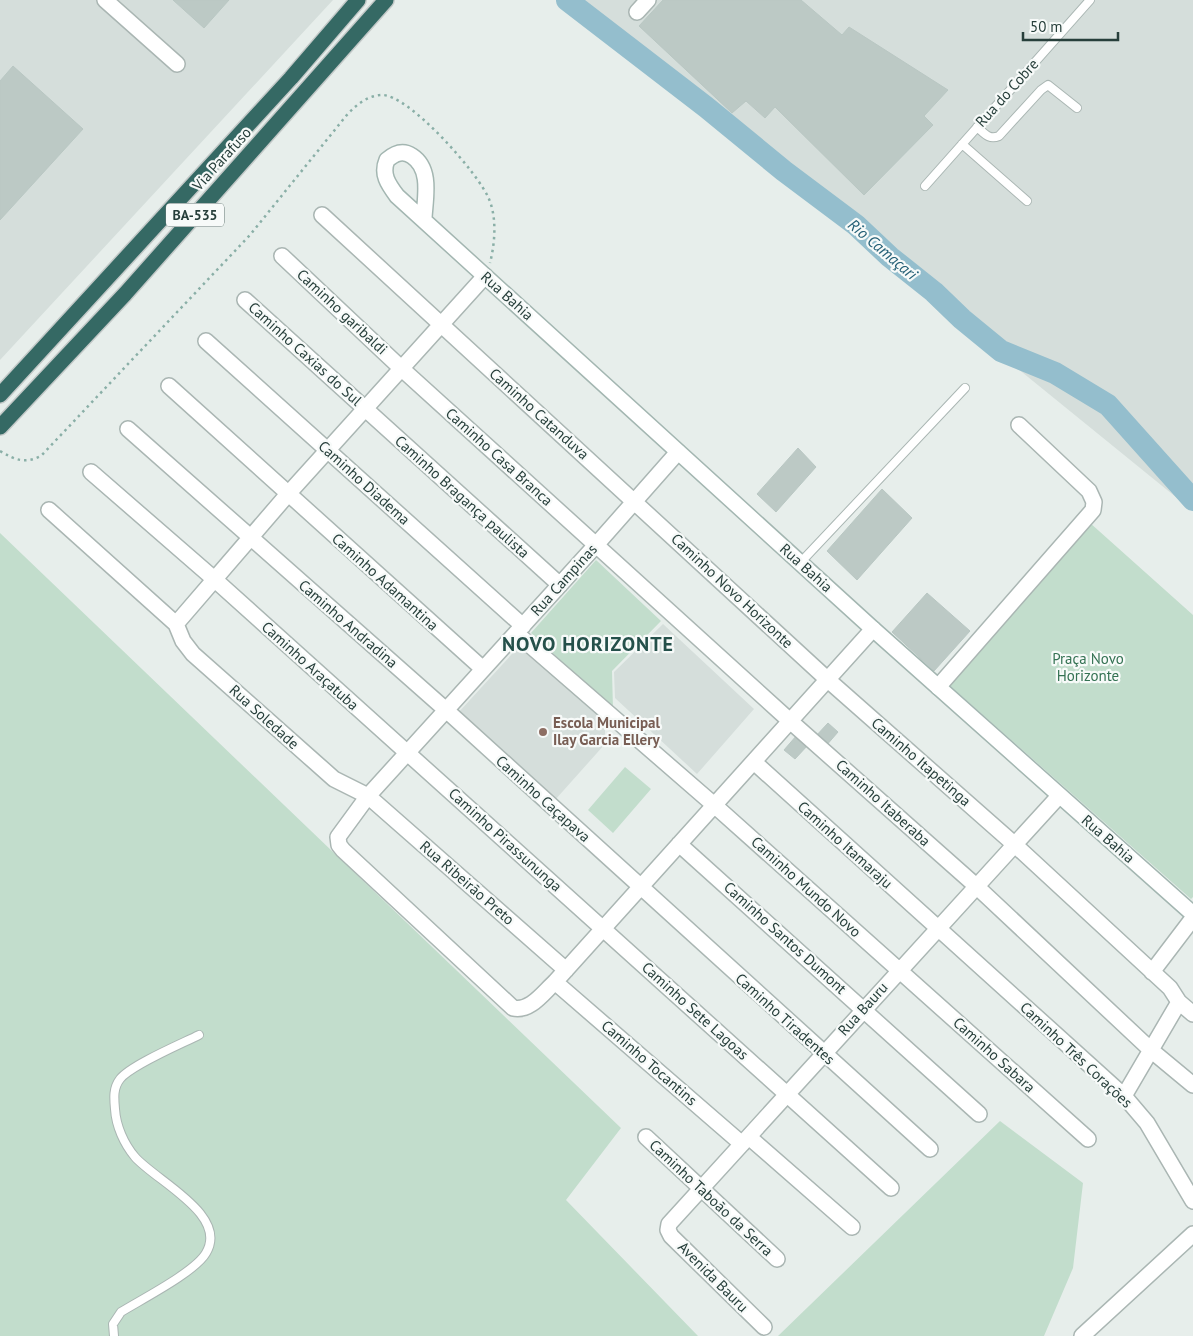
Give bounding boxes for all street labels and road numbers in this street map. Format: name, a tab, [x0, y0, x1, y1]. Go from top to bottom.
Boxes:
street label: Rua do Cobre	[971, 55, 1042, 131]
street label: Via Parafuso	[187, 123, 255, 195]
road number: BA-535	[166, 204, 224, 226]
street label: Caminho garibaldi	[293, 265, 392, 358]
street label: Rua Bahia	[477, 267, 538, 324]
street label: Caminho Caxias do Sul	[245, 298, 366, 410]
street label: Caminho Catanduva	[486, 364, 593, 463]
street label: Caminho Casa Branca	[442, 404, 557, 510]
street label: Caminho Bragança paulista	[391, 431, 534, 562]
street label: Caminho Diadema	[315, 436, 414, 529]
street label: Caminho Adamantina	[328, 529, 443, 634]
street label: Caminho Novo Horizonte	[667, 529, 797, 652]
street label: Rua Bahia	[776, 539, 837, 596]
street label: Rua Campinas	[526, 540, 601, 620]
street label: Caminho Andradina	[295, 575, 402, 672]
street label: Caminho Araçatuba	[258, 617, 363, 714]
street label: Rua Soledade	[225, 680, 303, 753]
street label: Caminho Itapetinga	[868, 713, 975, 810]
street label: Caminho Caçapava	[492, 751, 595, 846]
street label: Caminho Itaberaba	[832, 755, 935, 850]
street label: Caminho Pirassununga	[445, 784, 566, 896]
street label: Caminho Itamaraju	[794, 797, 897, 892]
street label: Rua Bahia	[1078, 810, 1139, 867]
street label: Caminho Mundo Novo	[747, 832, 865, 941]
street label: Rua Ribeirão Preto	[416, 836, 519, 929]
street label: Caminho Santos Dumont	[720, 877, 851, 998]
street label: Caminho Sete Lagoas	[638, 958, 753, 1064]
street label: Caminho Tiradentes	[732, 969, 839, 1068]
street label: Rua Bauru	[834, 978, 892, 1039]
street label: Caminho Três Corações	[1016, 998, 1136, 1112]
street label: Caminho Sabara	[949, 1013, 1039, 1096]
street label: Caminho Tocantins	[598, 1016, 701, 1109]
street label: Caminho Taboão da Serra	[645, 1135, 777, 1260]
street label: Avenida Bauru	[674, 1237, 753, 1316]

